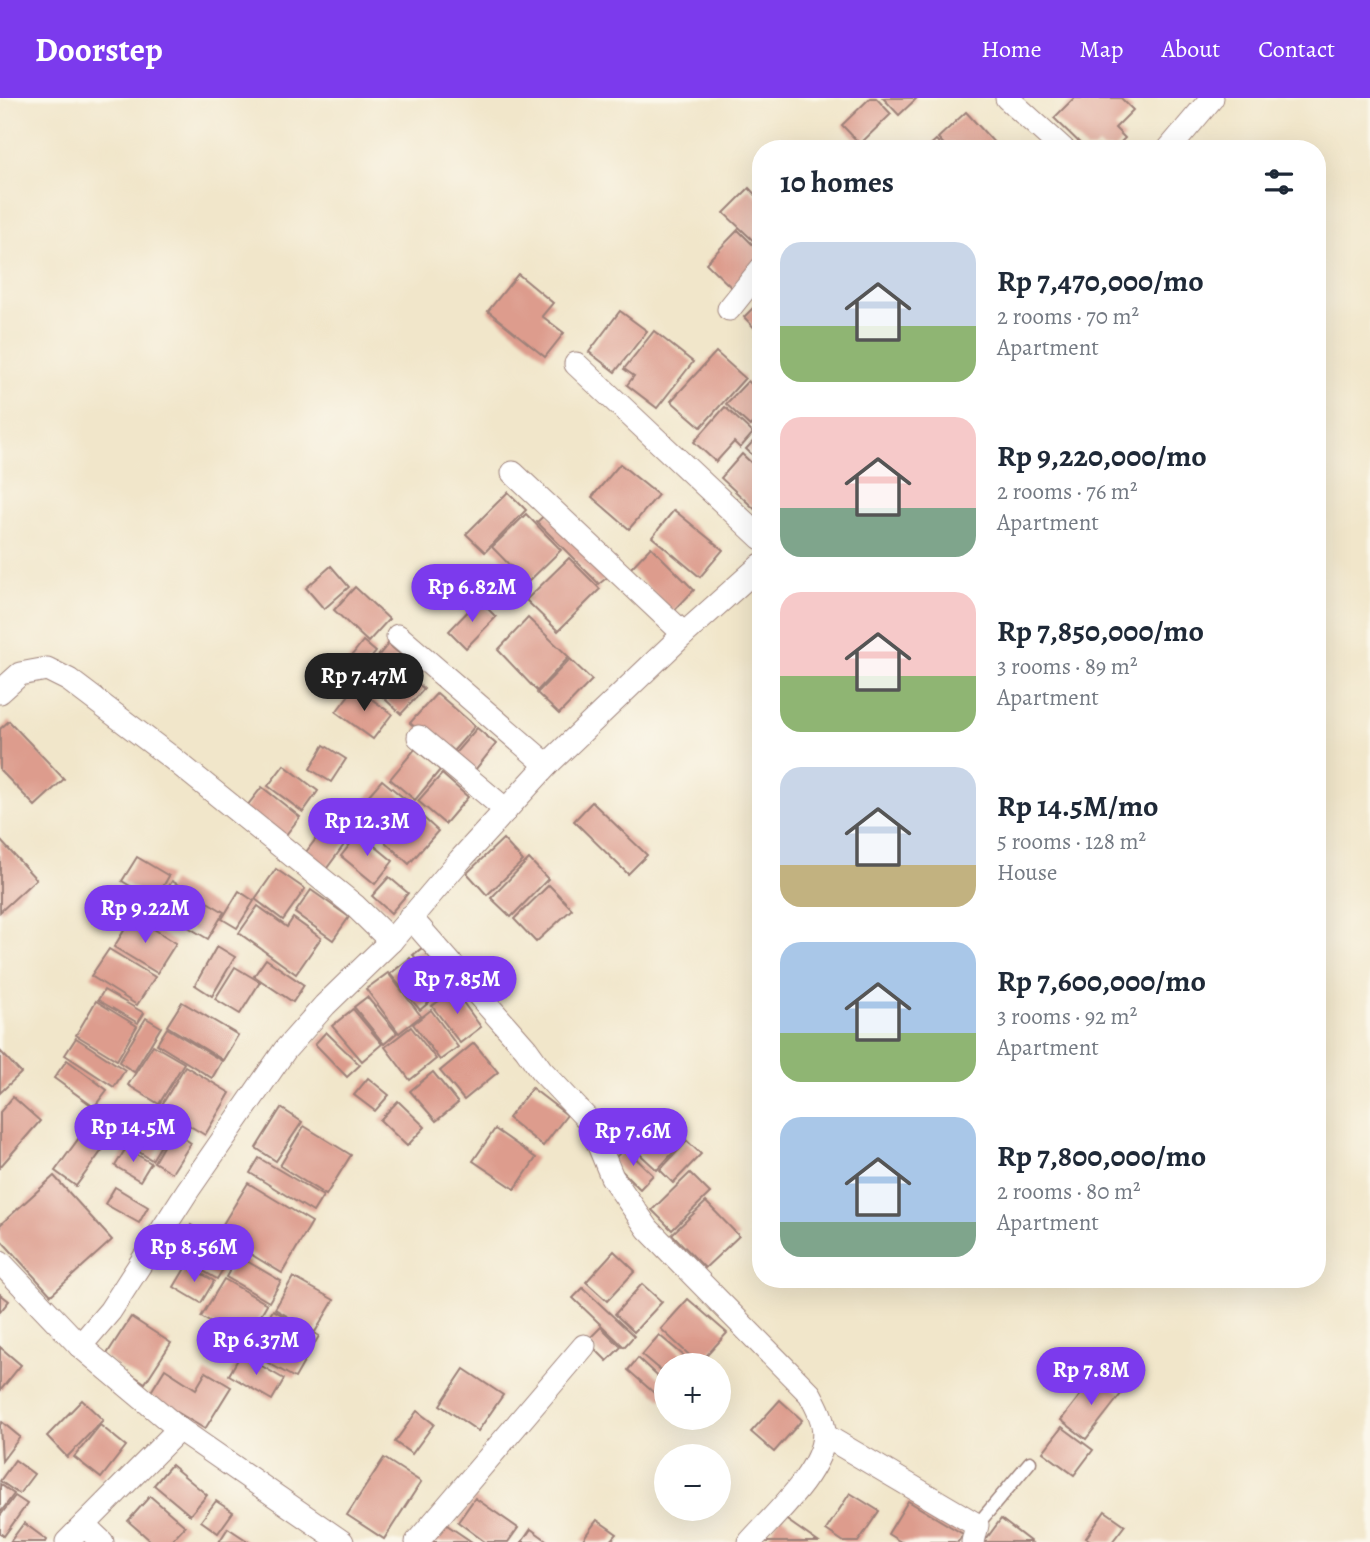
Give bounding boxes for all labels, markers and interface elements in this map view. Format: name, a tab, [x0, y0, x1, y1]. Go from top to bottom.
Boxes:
text: Doorstep	[35, 27, 163, 72]
text: Home	[981, 33, 1042, 65]
text: Map	[1080, 33, 1124, 65]
text: About	[1162, 33, 1220, 65]
text: Contact	[1258, 33, 1335, 65]
text: 10 homes	[780, 162, 894, 202]
icon: filters	[1260, 163, 1298, 201]
text: Rp 7,470,000/mo	[997, 261, 1204, 301]
icon: home	[836, 270, 920, 354]
text: 2 rooms · 70 m²	[997, 301, 1139, 332]
text: Apartment	[997, 332, 1099, 363]
text: Rp 9,220,000/mo	[997, 436, 1207, 476]
icon: home	[836, 445, 920, 529]
text: 2 rooms · 76 m²	[997, 476, 1138, 507]
text: Apartment	[997, 507, 1099, 538]
pin: Rp 6.82M	[400, 564, 544, 624]
text: Rp 6.82M	[427, 571, 517, 602]
text: Rp 7,850,000/mo	[997, 611, 1204, 651]
icon: home	[836, 620, 920, 704]
text: 3 rooms · 89 m²	[997, 651, 1138, 682]
pin: Rp 7.47M	[292, 654, 436, 713]
text: Rp 7.47M	[321, 660, 407, 691]
text: Apartment	[997, 682, 1099, 713]
text: Rp 14.5M/mo	[997, 786, 1159, 826]
icon: home	[836, 795, 920, 879]
pin: Rp 12.3M	[295, 798, 439, 858]
text: Rp 12.3M	[324, 805, 410, 836]
text: 5 rooms · 128 m²	[997, 826, 1146, 857]
text: House	[997, 857, 1057, 888]
pin: Rp 9.22M	[73, 886, 217, 945]
text: Rp 9.22M	[100, 892, 190, 923]
pin: Rp 7.85M	[385, 956, 529, 1016]
text: Rp 7,600,000/mo	[997, 961, 1206, 1001]
text: Rp 7.85M	[414, 963, 501, 994]
icon: home	[836, 970, 920, 1054]
text: 3 rooms · 92 m²	[997, 1001, 1137, 1032]
text: Apartment	[997, 1032, 1099, 1063]
pin: Rp 14.5M	[61, 1104, 205, 1164]
pin: Rp 7.6M	[568, 1108, 698, 1168]
text: Rp 14.5M	[90, 1111, 176, 1142]
text: Rp 7.6M	[595, 1115, 671, 1146]
text: Rp 7,800,000/mo	[997, 1136, 1206, 1176]
icon: home	[836, 1145, 920, 1229]
text: 2 rooms · 80 m²	[997, 1176, 1141, 1207]
text: Apartment	[997, 1207, 1099, 1238]
pin: Rp 8.56M	[122, 1224, 266, 1284]
text: Rp 8.56M	[150, 1231, 238, 1262]
pin: Rp 6.37M	[184, 1318, 328, 1377]
text: Rp 6.37M	[213, 1324, 299, 1355]
pin: Rp 7.8M	[1026, 1348, 1156, 1407]
map controls	[654, 1353, 731, 1521]
button: +	[654, 1353, 731, 1430]
text: Rp 7.8M	[1052, 1354, 1130, 1385]
button: −	[654, 1444, 731, 1521]

